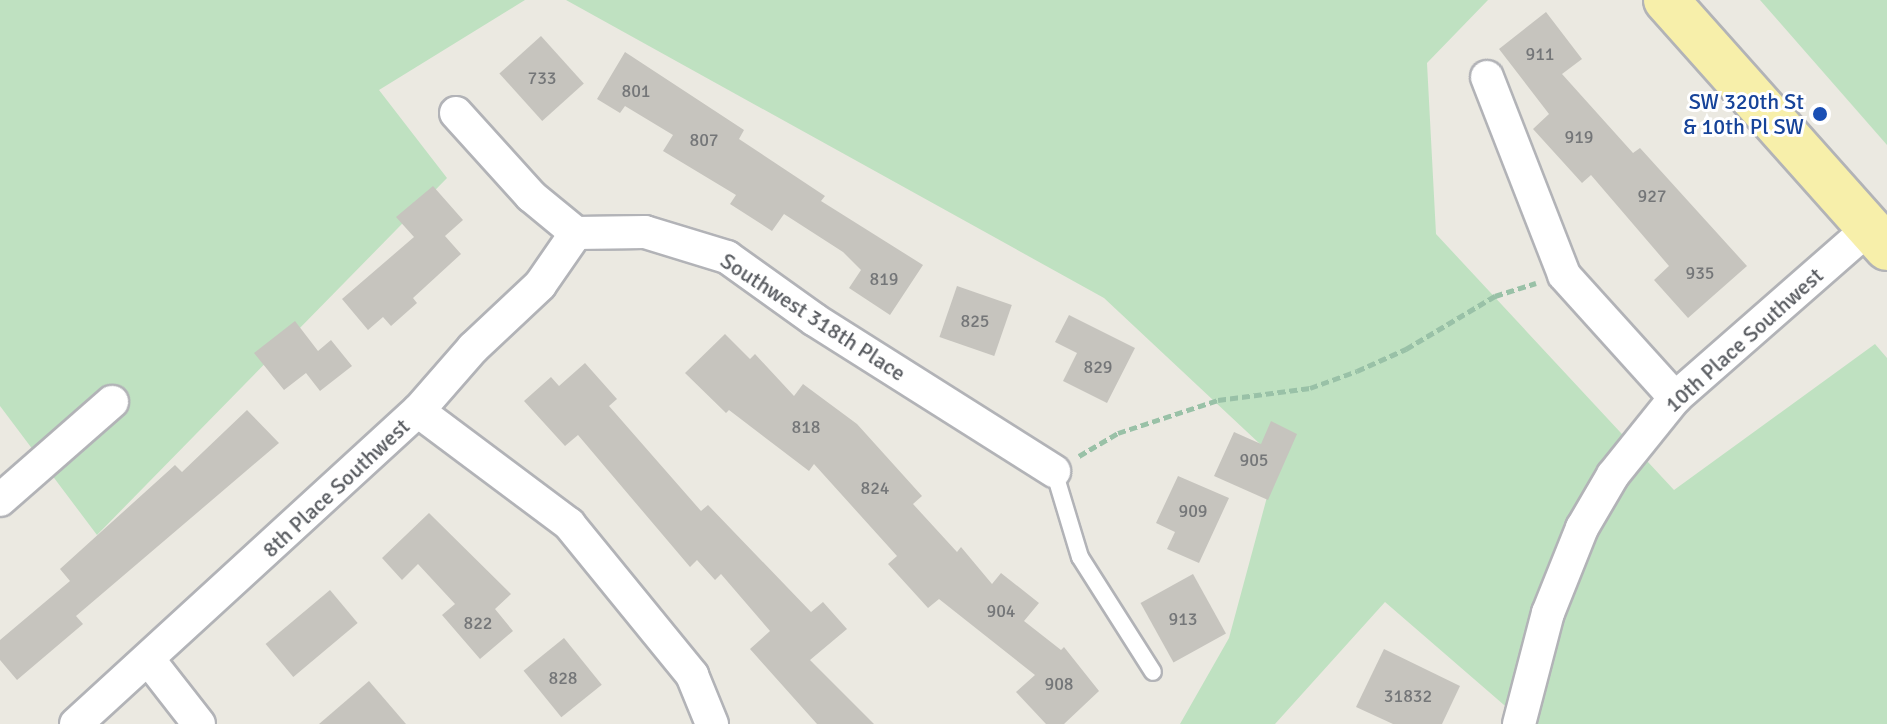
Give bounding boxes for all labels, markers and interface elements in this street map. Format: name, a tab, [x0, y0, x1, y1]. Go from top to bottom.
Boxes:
house number: 911	[1525, 43, 1555, 65]
house number: 733	[527, 67, 557, 89]
house number: 801	[621, 80, 651, 102]
place label: SW 320th St & 10th Pl SW	[1683, 88, 1804, 140]
marker: SW 320th St & 10th Pl SW	[1811, 105, 1829, 123]
house number: 919	[1564, 126, 1594, 148]
house number: 807	[689, 129, 719, 151]
house number: 927	[1637, 185, 1667, 207]
street label: Southwest 318th Place	[716, 247, 910, 387]
street label: 10th Place Southwest	[1660, 262, 1828, 418]
house number: 935	[1685, 262, 1715, 284]
house number: 819	[869, 268, 899, 290]
house number: 825	[960, 310, 990, 332]
house number: 829	[1083, 356, 1113, 378]
street label: 8th Place Southwest	[257, 413, 415, 563]
house number: 818	[791, 416, 821, 438]
house number: 905	[1239, 449, 1269, 471]
house number: 824	[860, 477, 890, 499]
house number: 909	[1178, 500, 1208, 522]
house number: 904	[986, 600, 1016, 622]
house number: 913	[1168, 608, 1198, 630]
house number: 822	[463, 612, 493, 634]
house number: 828	[548, 667, 578, 689]
house number: 908	[1044, 673, 1074, 695]
house number: 31832	[1384, 685, 1432, 707]

